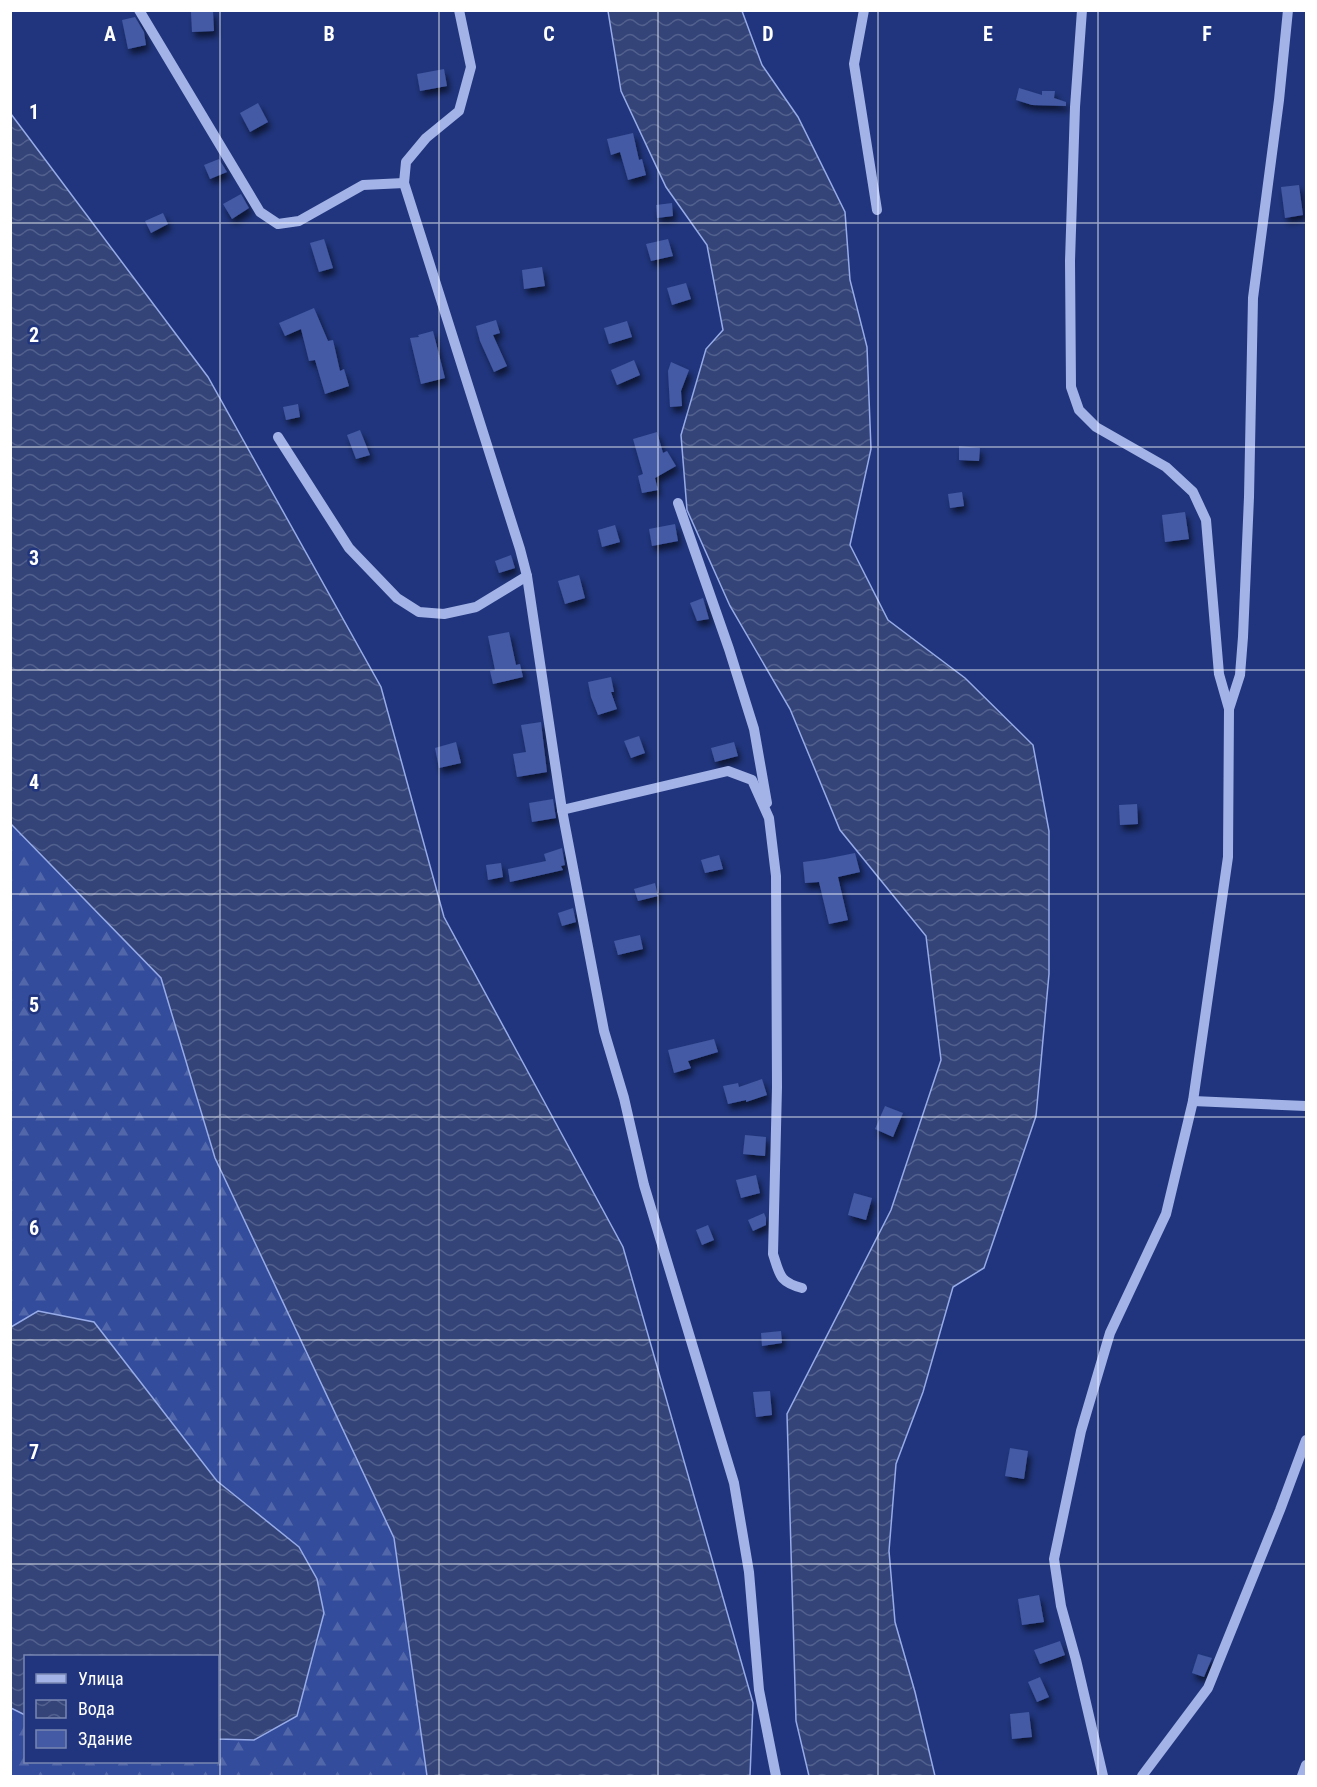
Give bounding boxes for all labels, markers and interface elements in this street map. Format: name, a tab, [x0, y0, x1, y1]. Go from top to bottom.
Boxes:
text: A	[104, 22, 116, 46]
text: B	[323, 22, 335, 46]
text: C	[543, 22, 555, 46]
text: D	[762, 22, 774, 46]
text: E	[983, 22, 993, 46]
text: F	[1202, 22, 1212, 46]
text: 1	[29, 100, 39, 124]
text: 2	[29, 323, 39, 347]
text: 3	[29, 546, 39, 570]
text: 4	[29, 770, 39, 794]
text: 5	[29, 993, 39, 1017]
text: 6	[29, 1216, 39, 1240]
text: 7	[29, 1440, 39, 1464]
legend	[24, 1655, 219, 1763]
text: Улица	[78, 1668, 124, 1689]
text: Вода	[78, 1698, 115, 1719]
text: Здание	[78, 1728, 132, 1749]

